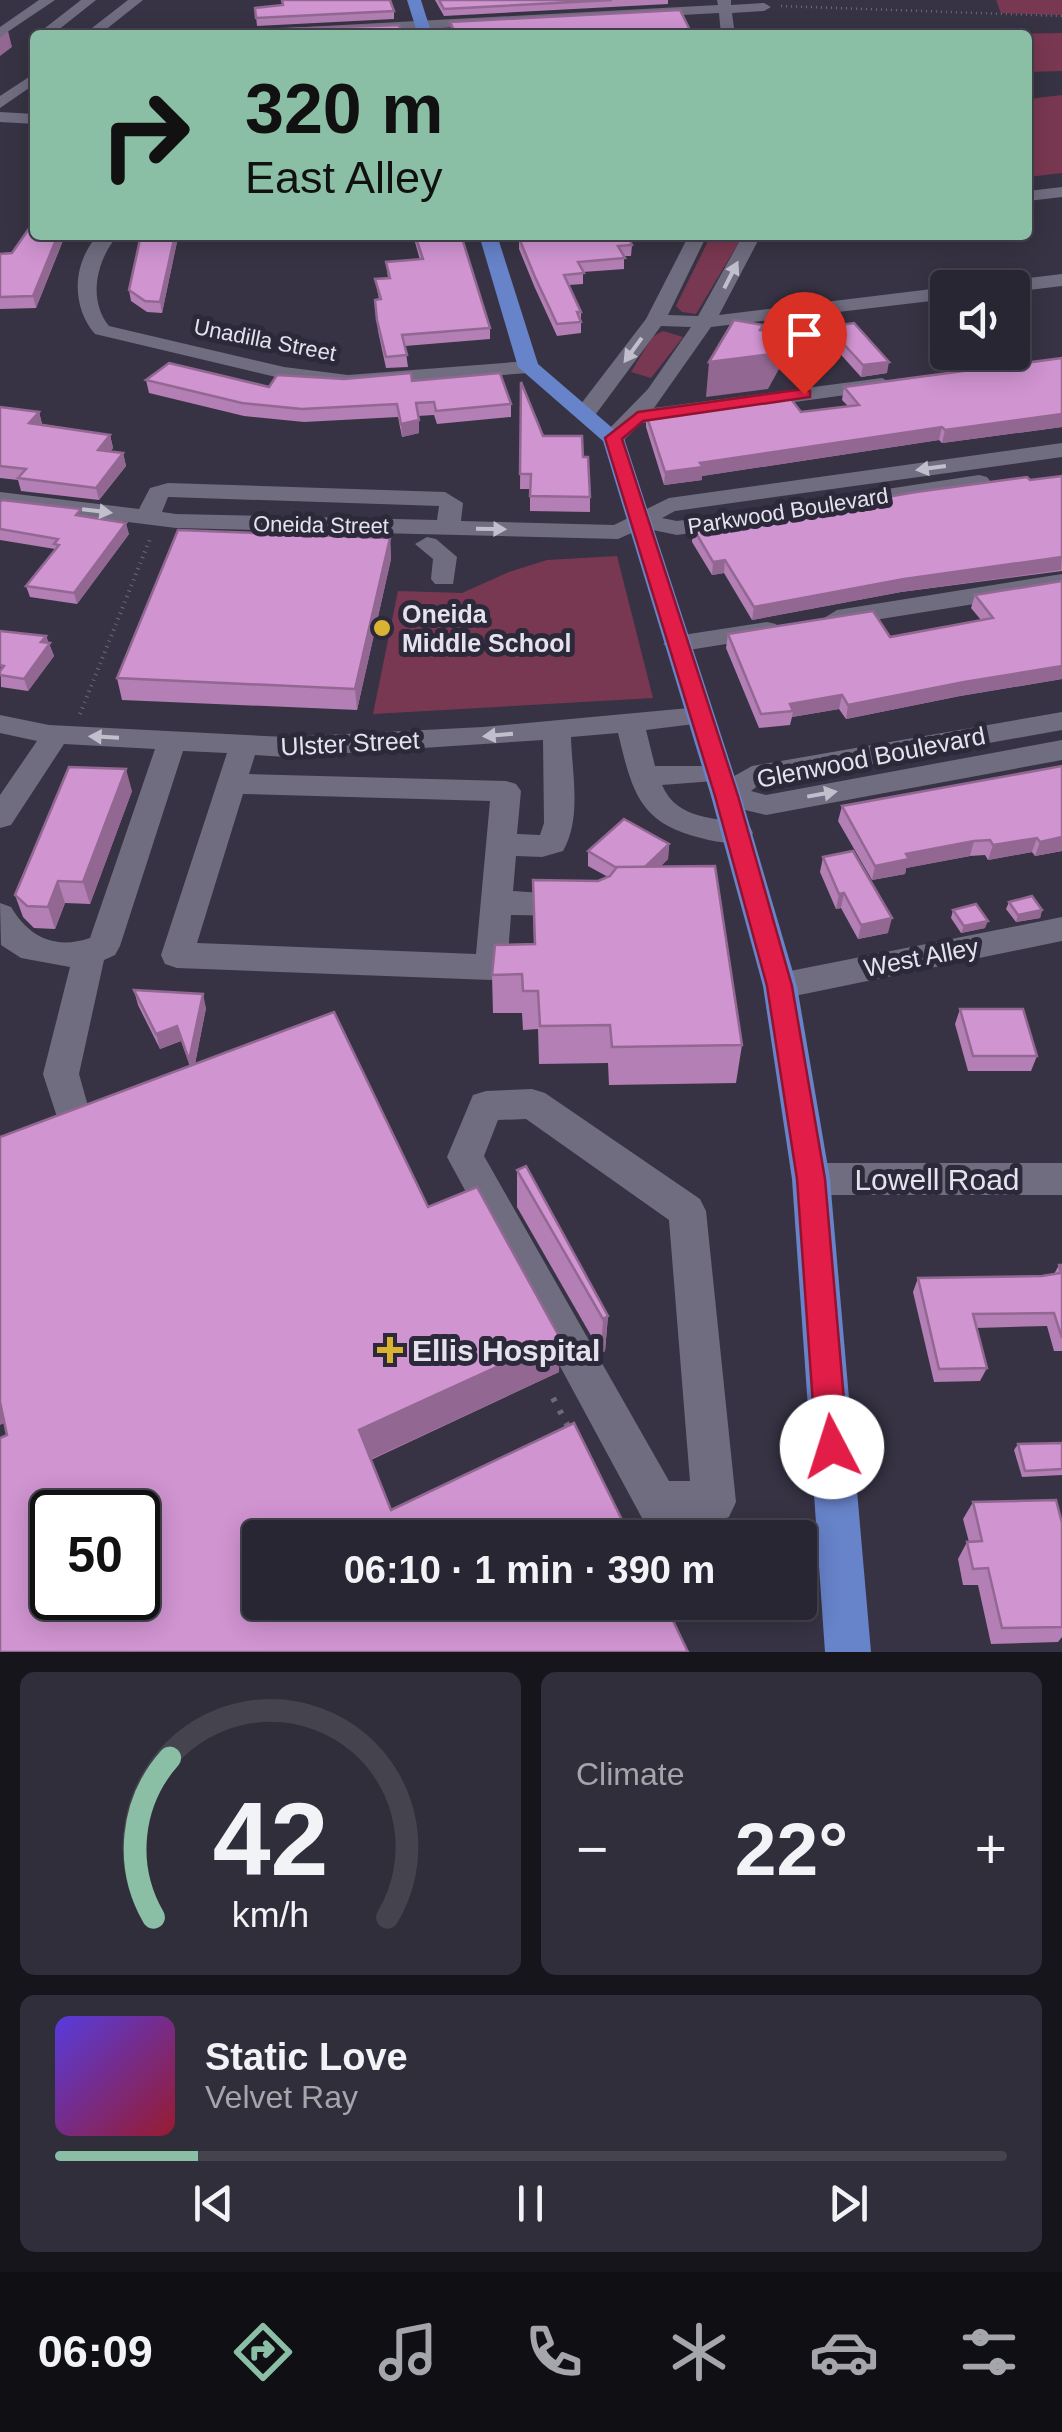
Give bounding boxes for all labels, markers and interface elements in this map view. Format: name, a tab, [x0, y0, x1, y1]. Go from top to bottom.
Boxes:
icon: right	[80, 70, 210, 200]
text: 320 m	[245, 70, 443, 148]
text: East Alley	[245, 152, 443, 203]
one-way arrow	[722, 260, 739, 289]
map controls	[930, 270, 1030, 370]
button: sound	[930, 270, 1030, 370]
pin	[762, 292, 847, 395]
icon: arrive	[777, 307, 832, 362]
street label: Unadilla Street	[192, 314, 338, 366]
one-way arrow	[624, 337, 643, 363]
one-way arrow	[914, 461, 946, 477]
street label: Parkwood Boulevard	[686, 483, 890, 539]
one-way arrow	[81, 503, 113, 519]
street label: Oneida Street	[253, 511, 389, 539]
one-way arrow	[476, 521, 508, 537]
place label: Oneida Middle School	[402, 600, 571, 657]
marker: Oneida Middle School	[371, 617, 393, 639]
street label: Glenwood Boulevard	[754, 721, 988, 793]
street label: Ulster Street	[280, 725, 420, 761]
one-way arrow	[482, 727, 514, 743]
one-way arrow	[87, 729, 119, 745]
one-way arrow	[807, 786, 838, 802]
street label: West Alley	[861, 932, 981, 982]
street label: Lowell Road	[854, 1163, 1020, 1196]
place label: Ellis Hospital	[412, 1334, 600, 1367]
marker: Ellis Hospital	[377, 1337, 403, 1363]
position arrow	[780, 1395, 884, 1499]
speed limit sign: 50	[30, 1490, 160, 1620]
text: 06:10 · 1 min · 390 m	[344, 1549, 715, 1591]
text: Climate	[576, 1756, 684, 1792]
text: 42	[213, 1781, 328, 1897]
text: 22°	[735, 1807, 848, 1891]
text: −	[576, 1818, 608, 1880]
text: +	[975, 1818, 1007, 1880]
text: km/h	[232, 1895, 309, 1935]
text: Static Love	[205, 2036, 408, 2078]
text: Velvet Ray	[205, 2079, 358, 2115]
icon: previous	[186, 2176, 241, 2231]
icon: pause	[503, 2176, 558, 2231]
icon: next	[821, 2176, 876, 2231]
icon: directions	[228, 2317, 298, 2387]
icon: music	[373, 2317, 443, 2387]
icon: phone	[519, 2317, 589, 2387]
icon: climate	[664, 2317, 734, 2387]
icon: car	[809, 2317, 879, 2387]
icon: filters	[954, 2317, 1024, 2387]
text: 06:09	[38, 2326, 153, 2377]

